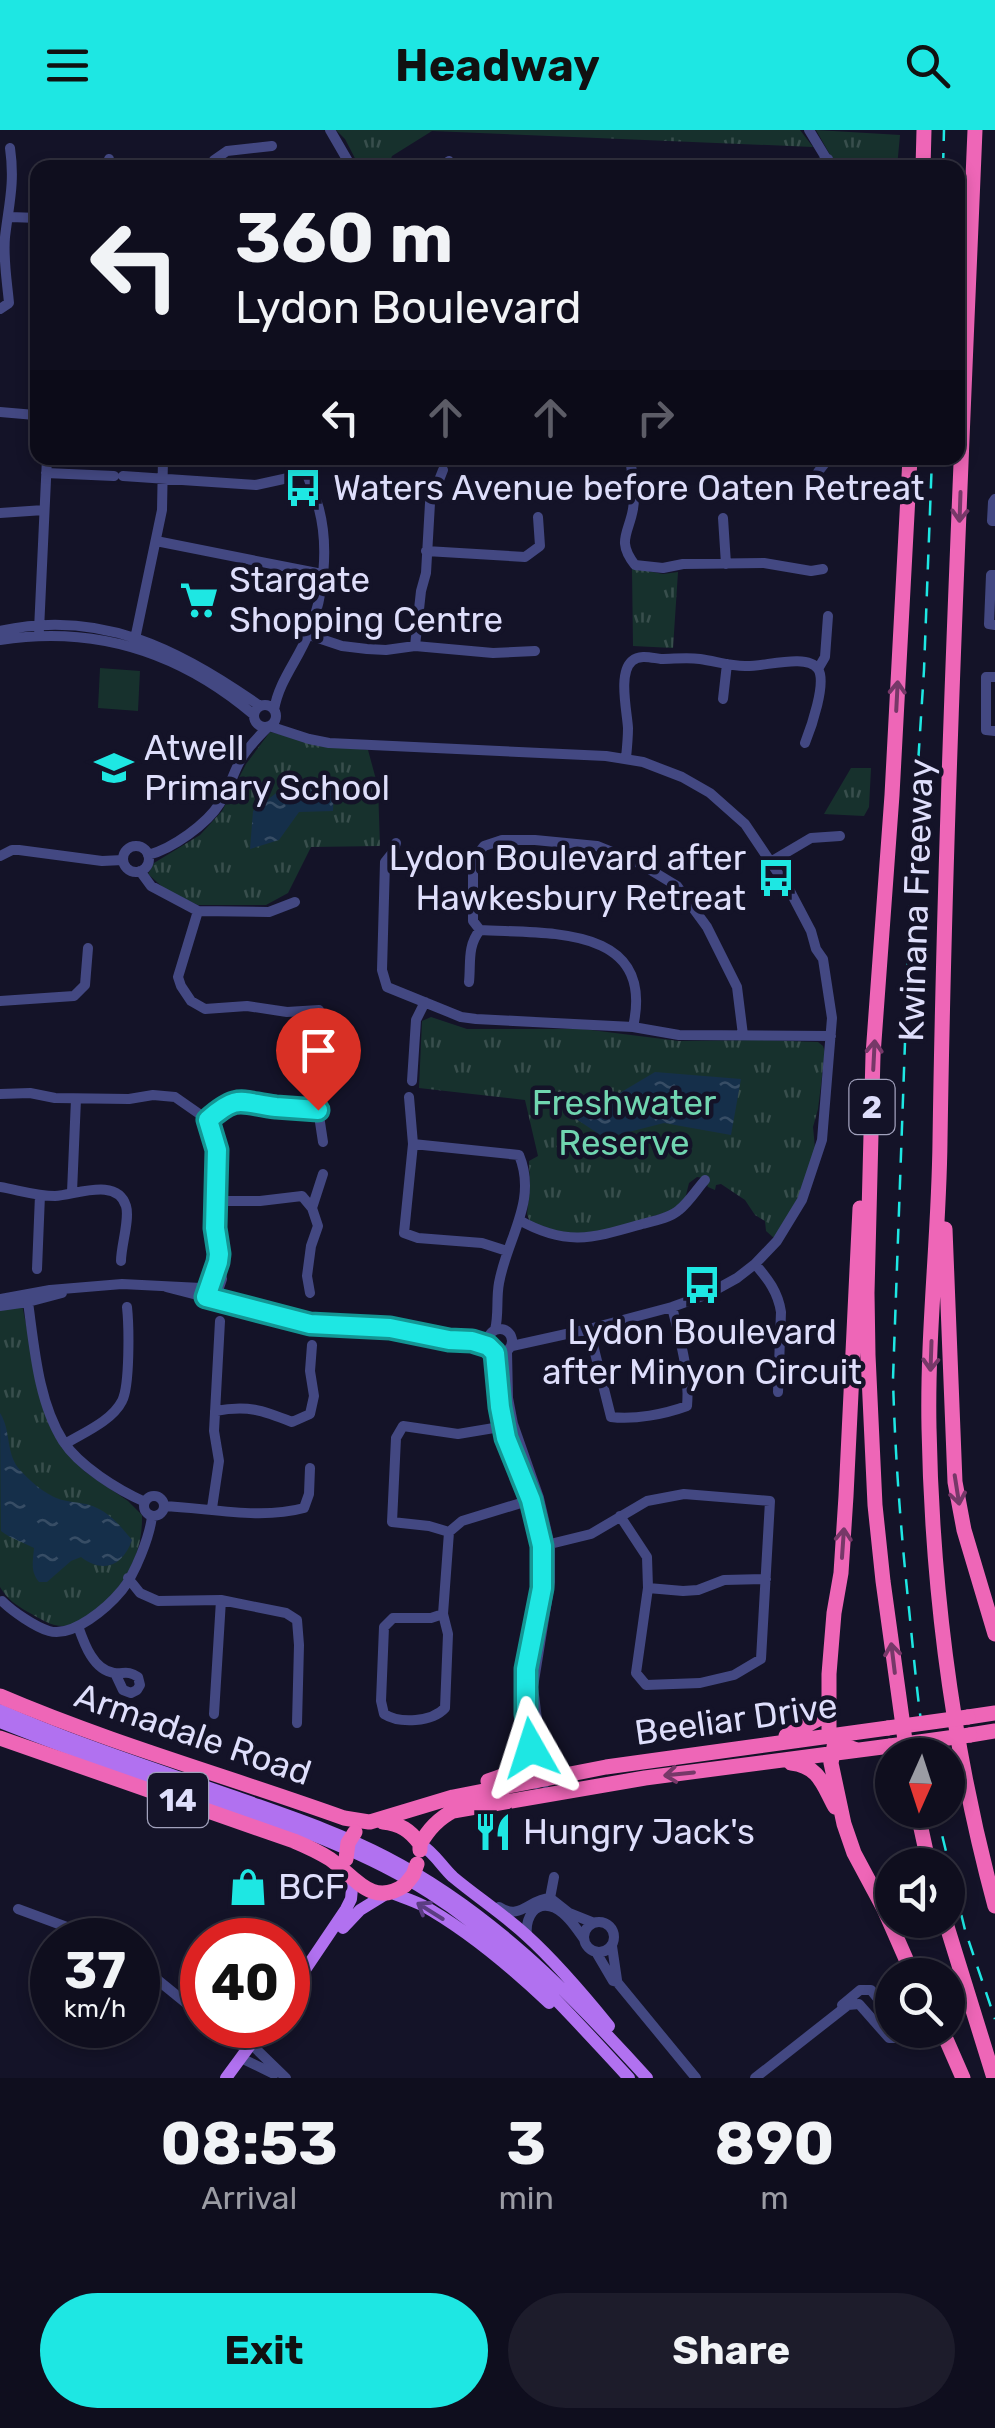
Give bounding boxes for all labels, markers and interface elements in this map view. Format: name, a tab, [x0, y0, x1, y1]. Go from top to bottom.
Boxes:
icon: menu	[40, 38, 95, 93]
icon: search	[900, 38, 955, 93]
text: Headway	[395, 39, 600, 92]
text: 360 m	[235, 197, 453, 280]
icon: left	[70, 200, 200, 330]
text: Lydon Boulevard	[235, 281, 582, 334]
icon: left	[313, 390, 368, 445]
icon: ahead	[418, 390, 473, 445]
icon: ahead	[523, 390, 578, 445]
icon: right	[628, 390, 683, 445]
bus stop icon: Waters Avenue before Oaten Retreat	[282, 467, 324, 509]
place label: Waters Avenue before Oaten Retreat	[333, 467, 924, 509]
one-way arrow	[950, 491, 969, 523]
place label: Stargate Shopping Centre	[229, 559, 503, 641]
supermarket icon: Stargate Shopping Centre	[178, 579, 220, 621]
one-way arrow	[887, 680, 906, 712]
place label: Atwell Primary School	[144, 727, 390, 809]
school or university icon: Atwell Primary School	[93, 747, 135, 789]
street label: Kwinana Freeway	[890, 758, 942, 1042]
place label: Lydon Boulevard after Hawkesbury Retreat	[389, 837, 746, 919]
bus stop icon: Lydon Boulevard after Hawkesbury Retreat	[755, 857, 797, 899]
pin	[276, 1008, 361, 1111]
icon: arrive	[291, 1023, 346, 1078]
one-way arrow	[865, 1039, 884, 1071]
road number: 2	[850, 1080, 894, 1134]
park label: Freshwater Reserve	[532, 1082, 716, 1164]
bus stop icon: Lydon Boulevard after Minyon Circuit	[681, 1264, 723, 1306]
place label: Lydon Boulevard after Minyon Circuit	[542, 1311, 862, 1393]
one-way arrow	[922, 1339, 941, 1371]
one-way arrow	[948, 1474, 967, 1506]
one-way arrow	[833, 1527, 852, 1559]
one-way arrow	[883, 1643, 902, 1675]
street label: Armadale Road	[69, 1674, 317, 1794]
street label: Beeliar Drive	[632, 1684, 840, 1754]
position arrow	[479, 1696, 583, 1800]
north arrow	[875, 1738, 965, 1828]
map controls	[875, 1738, 965, 2048]
one-way arrow	[663, 1765, 695, 1784]
road number: 14	[148, 1773, 208, 1827]
restaurant icon: Hungry Jack's	[472, 1811, 514, 1853]
place label: Hungry Jack's	[523, 1811, 755, 1853]
button: sound	[875, 1848, 965, 1938]
shop icon: BCF	[227, 1866, 269, 1908]
place label: BCF	[278, 1866, 345, 1908]
one-way arrow	[416, 1901, 445, 1921]
speed limit sign: 40	[180, 1918, 310, 2048]
text: 37	[64, 1941, 126, 2001]
button: search	[875, 1958, 965, 2048]
text: km/h	[64, 1994, 126, 2023]
text: 08:53	[161, 2108, 338, 2179]
text: 3	[506, 2108, 546, 2179]
text: 890	[715, 2108, 834, 2179]
text: Arrival	[201, 2179, 297, 2217]
text: min	[498, 2179, 554, 2217]
text: m	[760, 2179, 789, 2217]
button: Exit	[40, 2293, 488, 2408]
button: Share	[508, 2293, 955, 2408]

